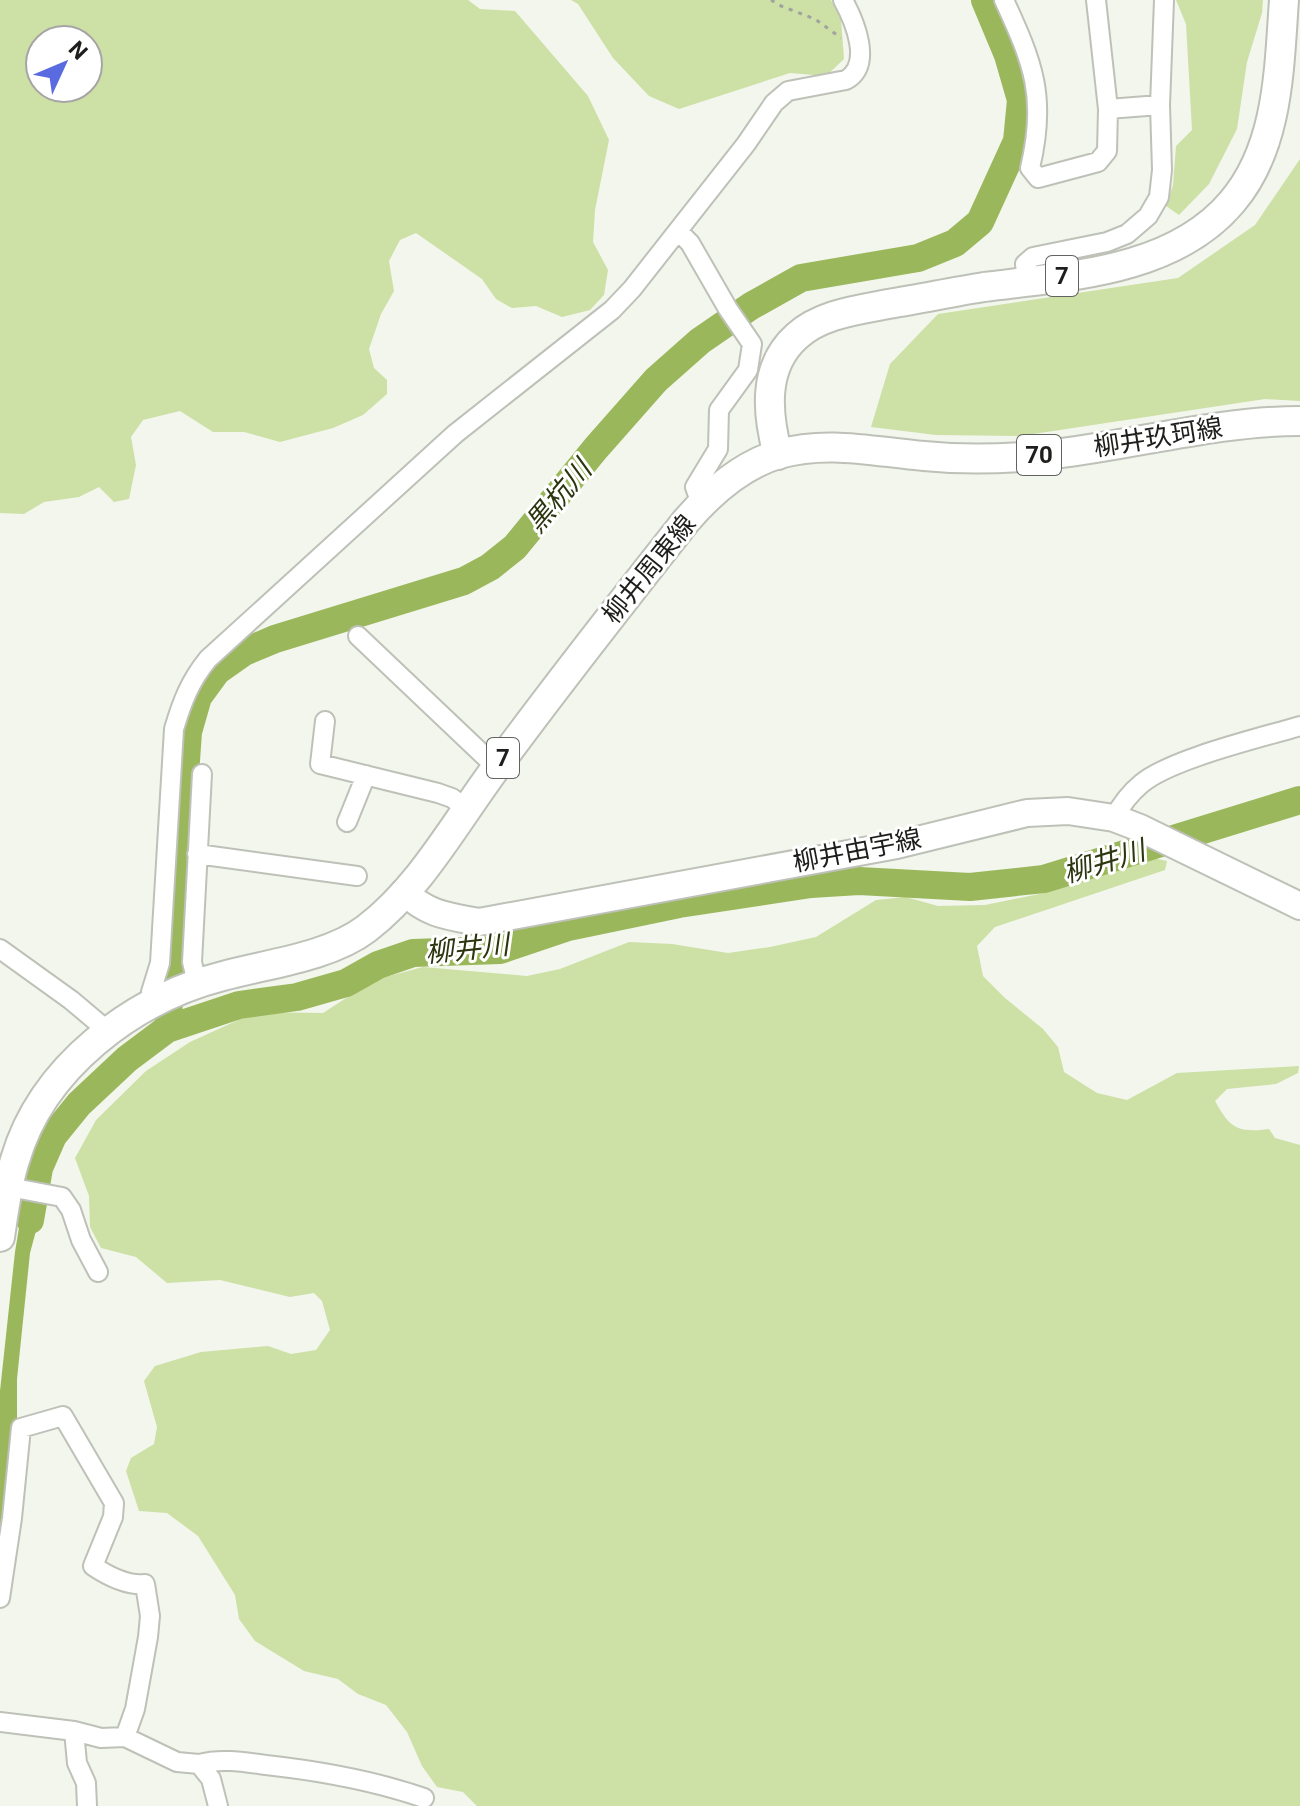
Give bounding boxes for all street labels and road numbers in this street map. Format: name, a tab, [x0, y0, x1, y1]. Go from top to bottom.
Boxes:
road number: 7	[1046, 256, 1078, 296]
street label: 柳井玖珂線	[1091, 412, 1225, 462]
road number: 70	[1017, 435, 1061, 475]
street label: 柳井周東線	[596, 509, 702, 629]
road number: 7	[487, 738, 519, 778]
street label: 柳井由宇線	[790, 823, 924, 877]

